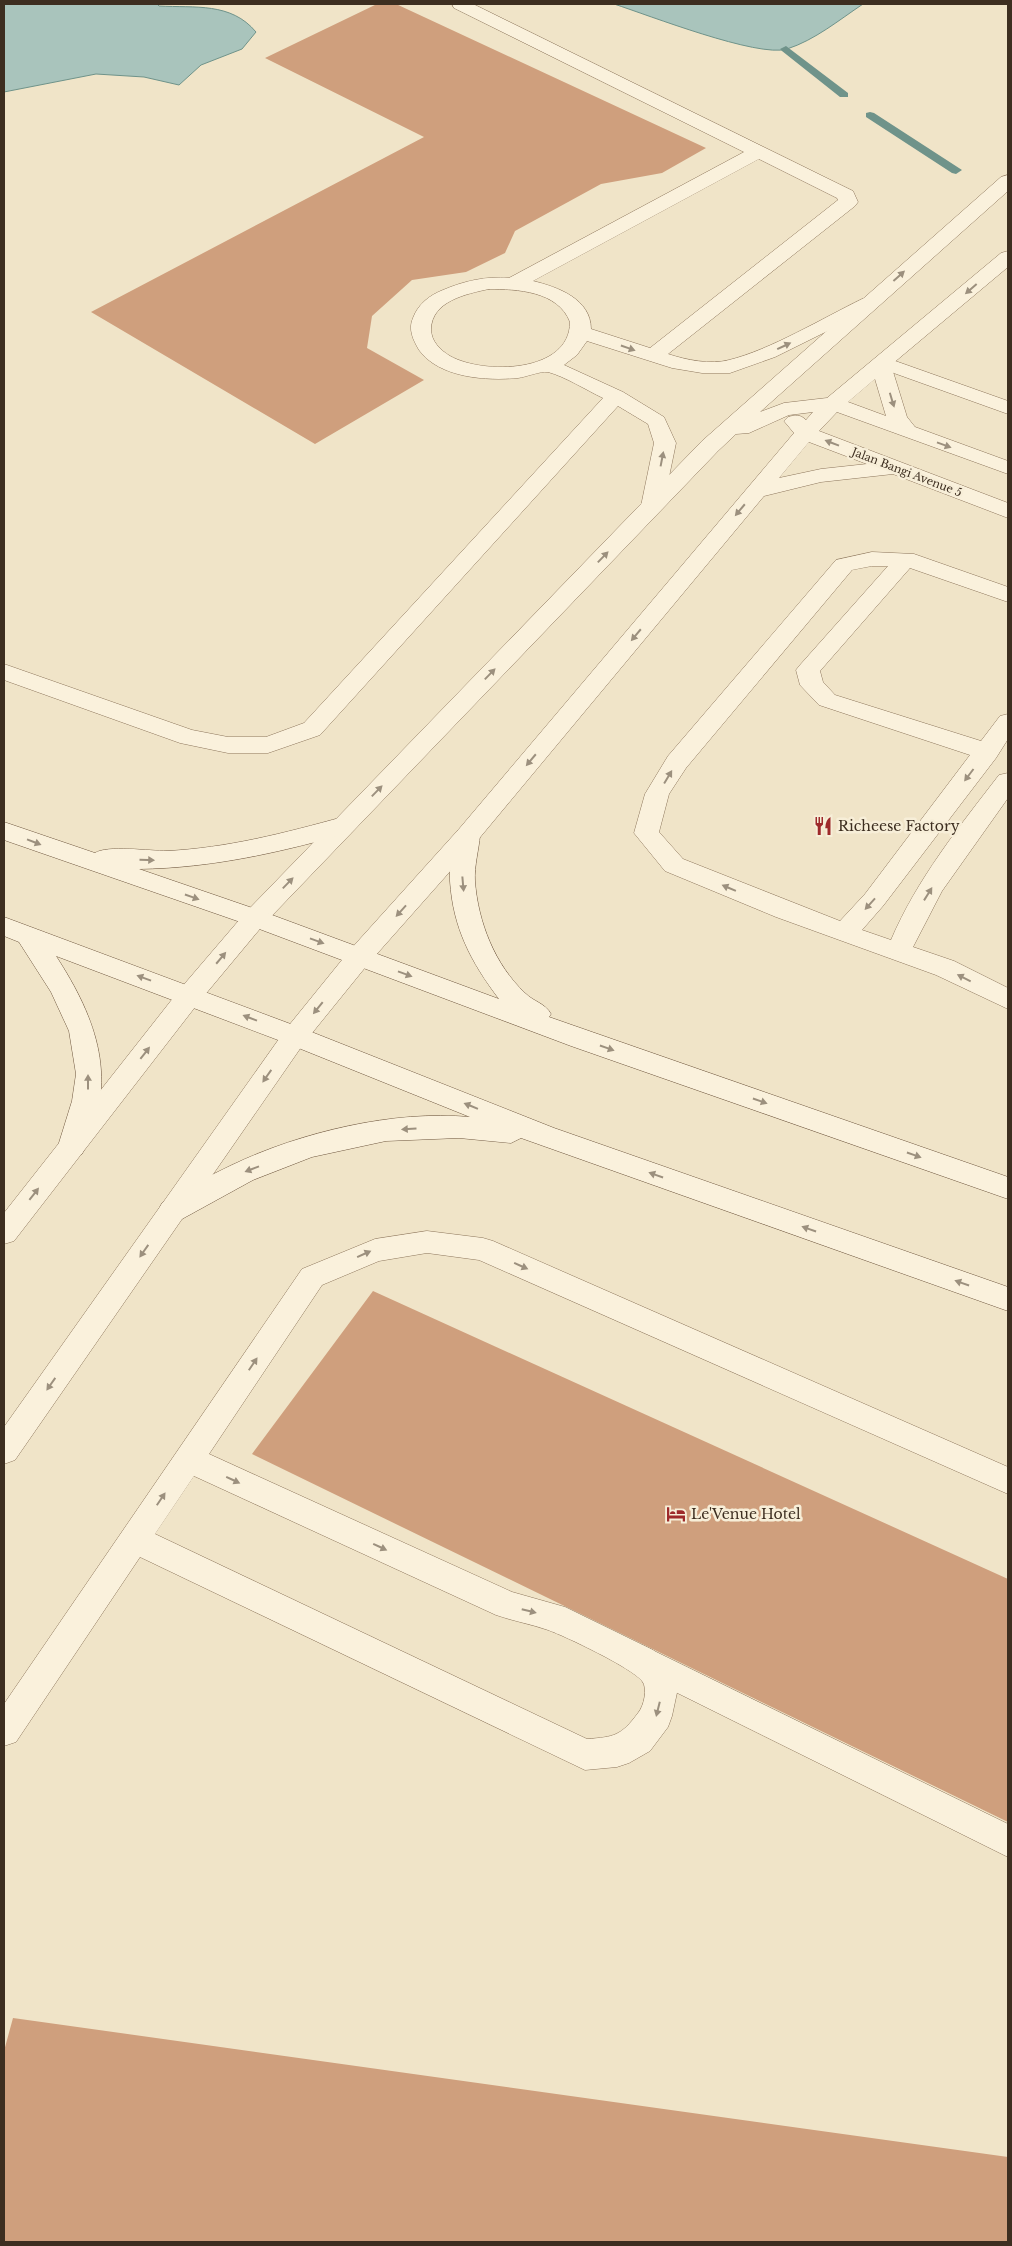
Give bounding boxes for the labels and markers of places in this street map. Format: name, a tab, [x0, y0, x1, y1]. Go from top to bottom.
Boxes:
restaurant icon: Richeese Factory	[812, 815, 834, 837]
place label: Richeese Factory	[838, 817, 960, 835]
hotel icon: Le'Venue Hotel	[665, 1503, 687, 1525]
place label: Le'Venue Hotel	[691, 1505, 801, 1523]

